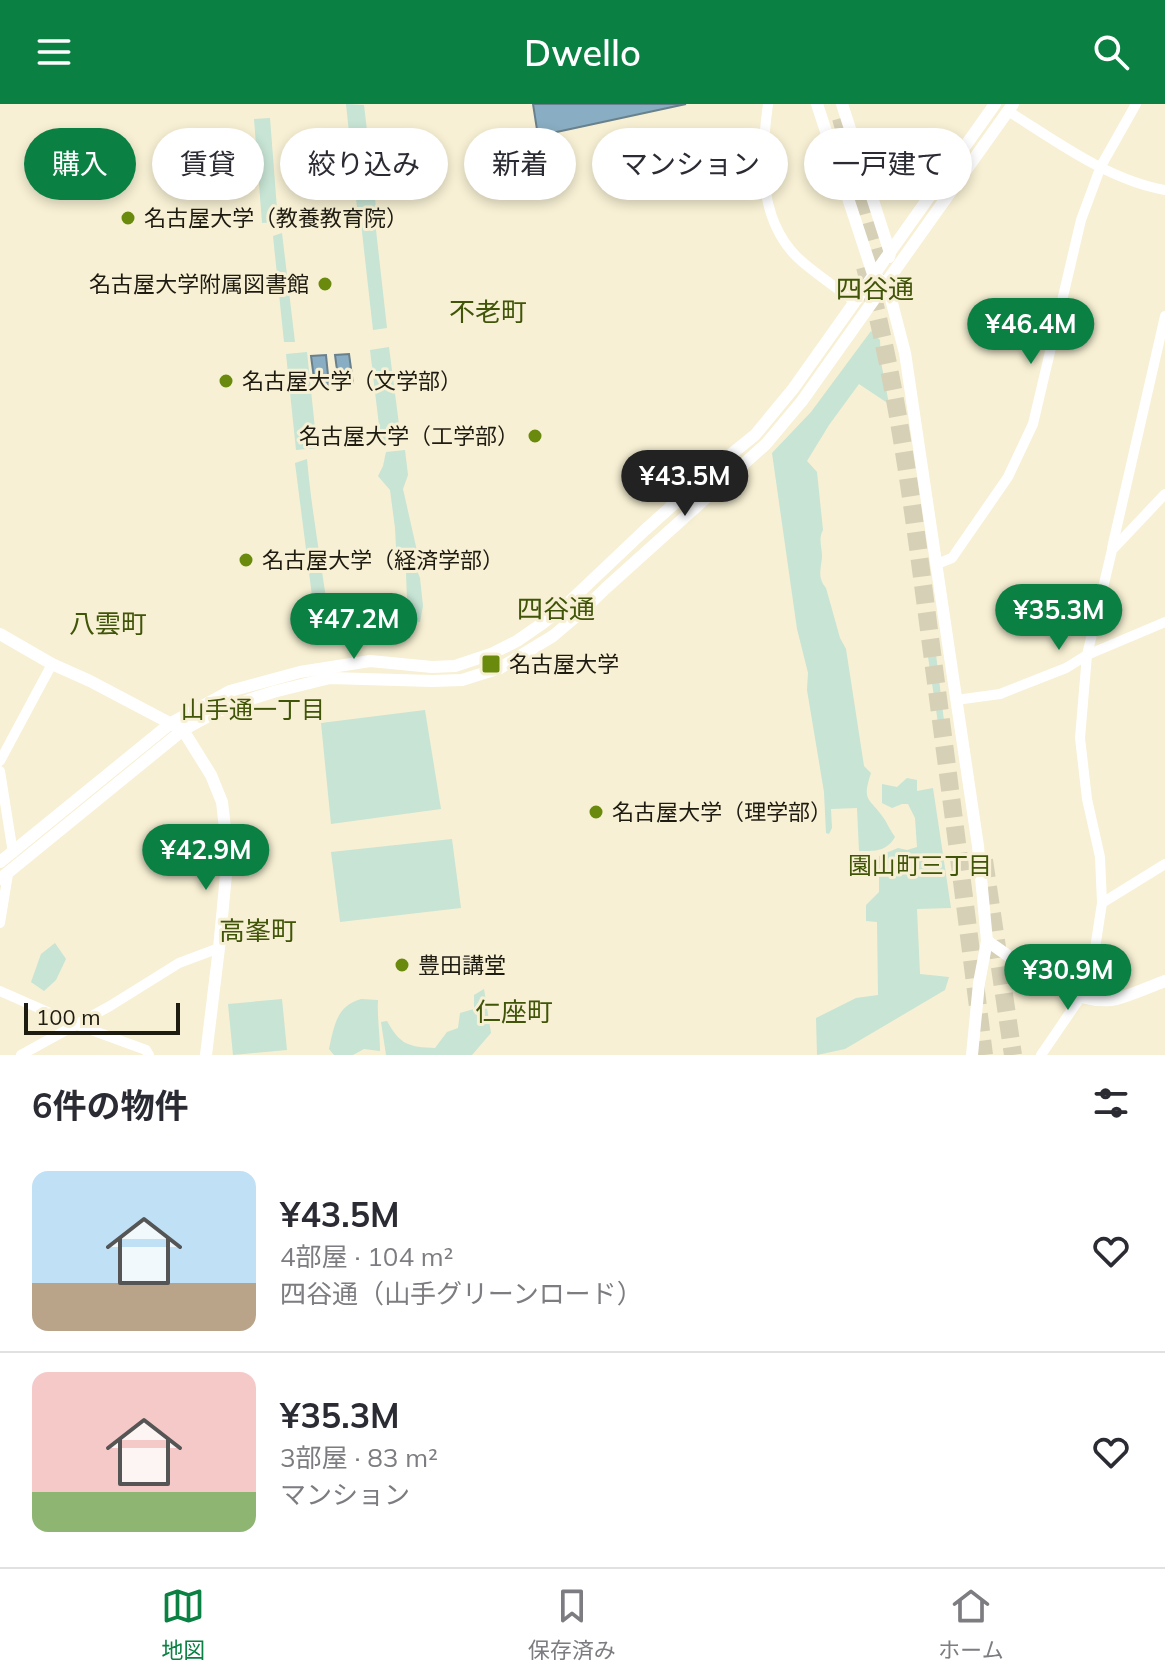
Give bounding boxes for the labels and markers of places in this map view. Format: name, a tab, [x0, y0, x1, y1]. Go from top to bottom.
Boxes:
place label: 名古屋大学（教養教育院）	[144, 204, 408, 232]
marker: 名古屋大学（教養教育院）	[119, 209, 137, 227]
place label: 名古屋大学附属図書館	[89, 270, 309, 298]
marker: 名古屋大学附属図書館	[316, 275, 334, 293]
pin: ¥46.4M	[966, 298, 1096, 366]
place label: 名古屋大学（文学部）	[242, 367, 462, 395]
marker: 名古屋大学（文学部）	[217, 372, 235, 390]
place label: 名古屋大学（工学部）	[299, 422, 519, 450]
marker: 名古屋大学（工学部）	[526, 427, 544, 445]
pin: ¥43.5M	[620, 450, 750, 518]
place label: 名古屋大学（経済学部）	[262, 546, 504, 574]
marker: 名古屋大学（経済学部）	[237, 551, 255, 569]
pin: ¥35.3M	[994, 584, 1124, 652]
pin: ¥47.2M	[289, 593, 419, 661]
place label: 名古屋大学	[509, 650, 619, 678]
marker: 名古屋大学	[480, 653, 502, 675]
place label: 名古屋大学（理学部）	[612, 798, 832, 826]
marker: 名古屋大学（理学部）	[587, 803, 605, 821]
pin: ¥42.9M	[141, 824, 271, 892]
pin: ¥30.9M	[1003, 944, 1133, 1012]
place label: 豊田講堂	[418, 951, 506, 979]
marker: 豊田講堂	[393, 956, 411, 974]

